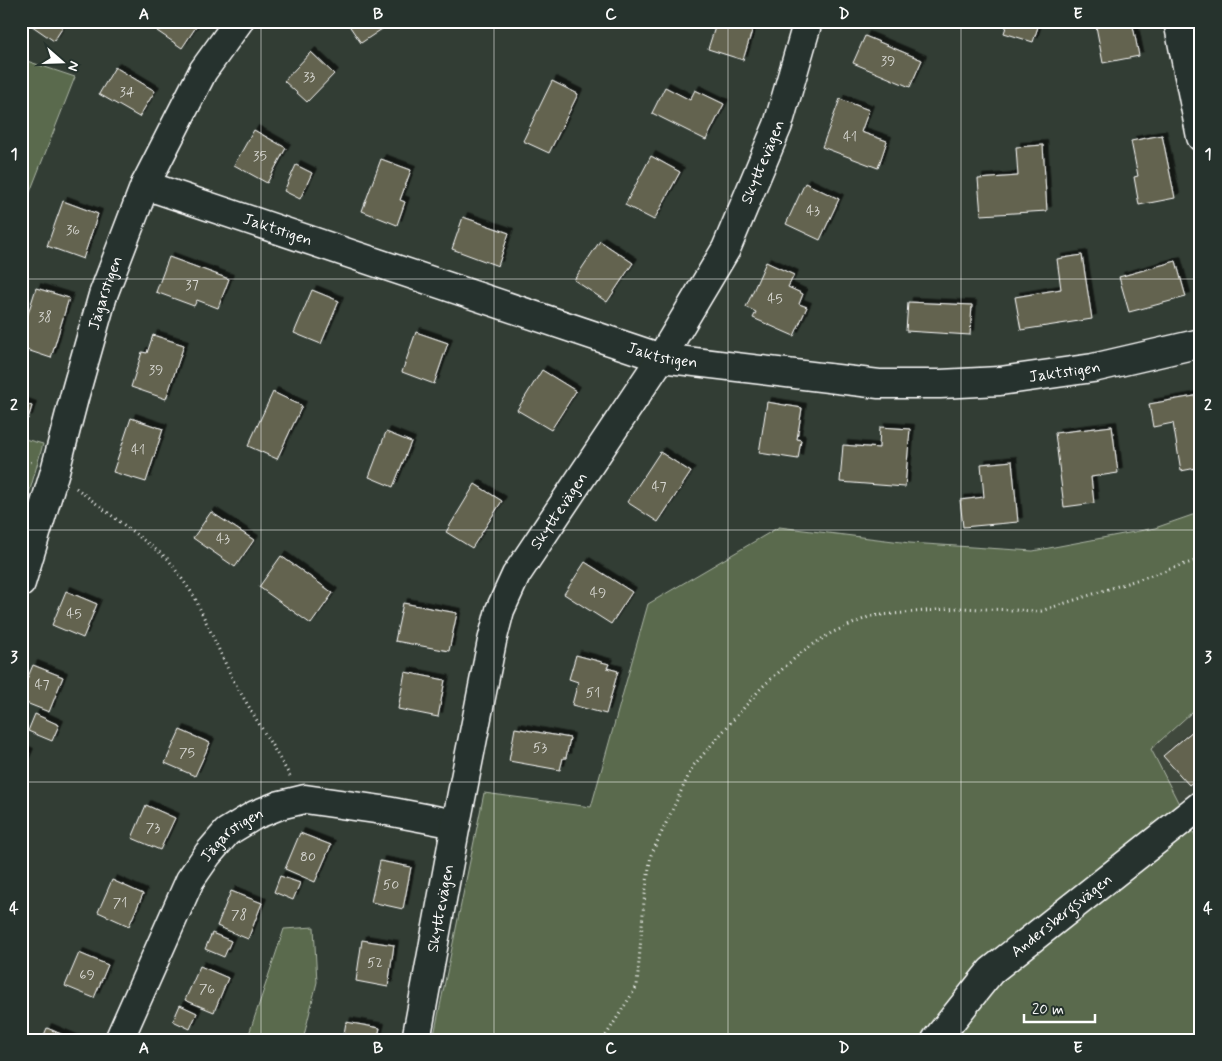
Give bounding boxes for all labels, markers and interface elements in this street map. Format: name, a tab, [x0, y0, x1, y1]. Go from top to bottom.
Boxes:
text: A	[139, 4, 149, 25]
text: B	[373, 4, 383, 25]
text: C	[605, 4, 617, 25]
text: D	[838, 4, 850, 25]
text: E	[1073, 4, 1083, 25]
north arrow	[38, 38, 88, 88]
house number: 39	[881, 52, 895, 70]
text: N	[63, 59, 83, 74]
house number: 33	[303, 68, 315, 86]
house number: 34	[120, 83, 135, 101]
street label: Skyttevägen	[736, 118, 789, 207]
house number: 41	[843, 128, 857, 146]
text: 1	[10, 144, 18, 165]
text: 1	[1204, 144, 1212, 165]
house number: 35	[253, 147, 267, 165]
house number: 43	[806, 202, 820, 220]
street label: Jaktstigen	[240, 208, 315, 251]
house number: 36	[66, 221, 80, 239]
street label: Jägarstigen	[83, 253, 127, 333]
house number: 37	[185, 276, 199, 294]
house number: 45	[767, 290, 783, 308]
house number: 38	[38, 308, 52, 326]
street label: Jaktstigen	[624, 337, 699, 373]
street label: Jaktstigen	[1027, 356, 1102, 387]
house number: 39	[149, 361, 163, 379]
text: 2	[10, 395, 18, 416]
text: 2	[1204, 395, 1212, 416]
house number: 41	[131, 441, 145, 459]
street label: Skyttevägen	[525, 468, 592, 554]
house number: 47	[651, 478, 667, 496]
house number: 43	[216, 530, 230, 548]
house number: 49	[590, 584, 606, 602]
house number: 45	[66, 605, 82, 623]
text: 3	[10, 647, 18, 668]
text: 3	[1204, 647, 1212, 668]
house number: 47	[34, 676, 50, 694]
house number: 51	[586, 684, 600, 702]
house number: 53	[533, 739, 547, 757]
house number: 75	[179, 744, 195, 762]
street label: Jägarstigen	[195, 802, 266, 866]
house number: 73	[146, 819, 160, 837]
house number: 80	[300, 848, 316, 866]
street label: Skyttevägen	[422, 863, 459, 954]
street label: Andersbergsvägen	[1006, 869, 1117, 962]
house number: 50	[383, 876, 399, 894]
house number: 71	[113, 894, 127, 912]
text: 4	[9, 898, 19, 919]
text: 4	[1203, 898, 1213, 919]
house number: 78	[231, 906, 247, 924]
house number: 52	[367, 954, 383, 972]
house number: 69	[79, 966, 95, 984]
house number: 76	[199, 980, 215, 998]
scale bar	[1024, 991, 1096, 1023]
text: 20 m	[1032, 1000, 1064, 1020]
text: A	[139, 1038, 149, 1059]
text: B	[373, 1038, 383, 1059]
text: C	[605, 1038, 617, 1059]
text: D	[838, 1038, 850, 1059]
text: E	[1073, 1038, 1083, 1059]

